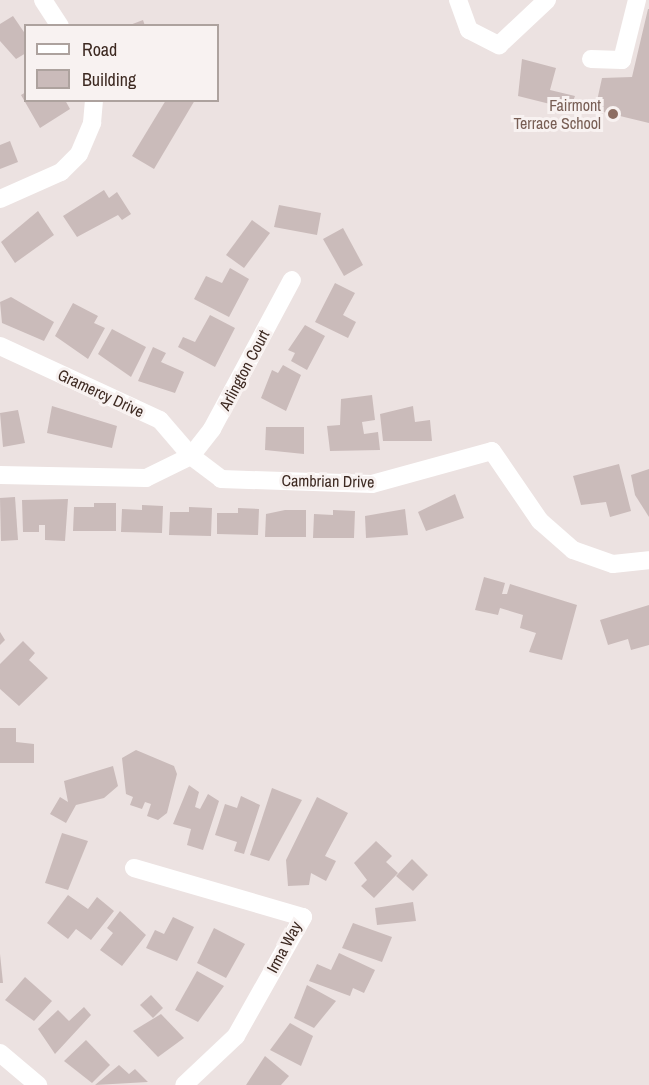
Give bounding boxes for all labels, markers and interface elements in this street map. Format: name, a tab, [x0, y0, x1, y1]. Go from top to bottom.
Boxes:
legend	[24, 24, 219, 102]
text: Road	[82, 37, 117, 62]
text: Building	[82, 67, 136, 92]
place label: Fairmont Terrace School	[513, 95, 601, 133]
marker: Fairmont Terrace School	[606, 107, 620, 121]
street label: Arlington Court	[215, 327, 273, 413]
street label: Gramercy Drive	[55, 365, 147, 421]
street label: Cambrian Drive	[282, 471, 374, 491]
street label: Irma Way	[262, 918, 306, 976]

